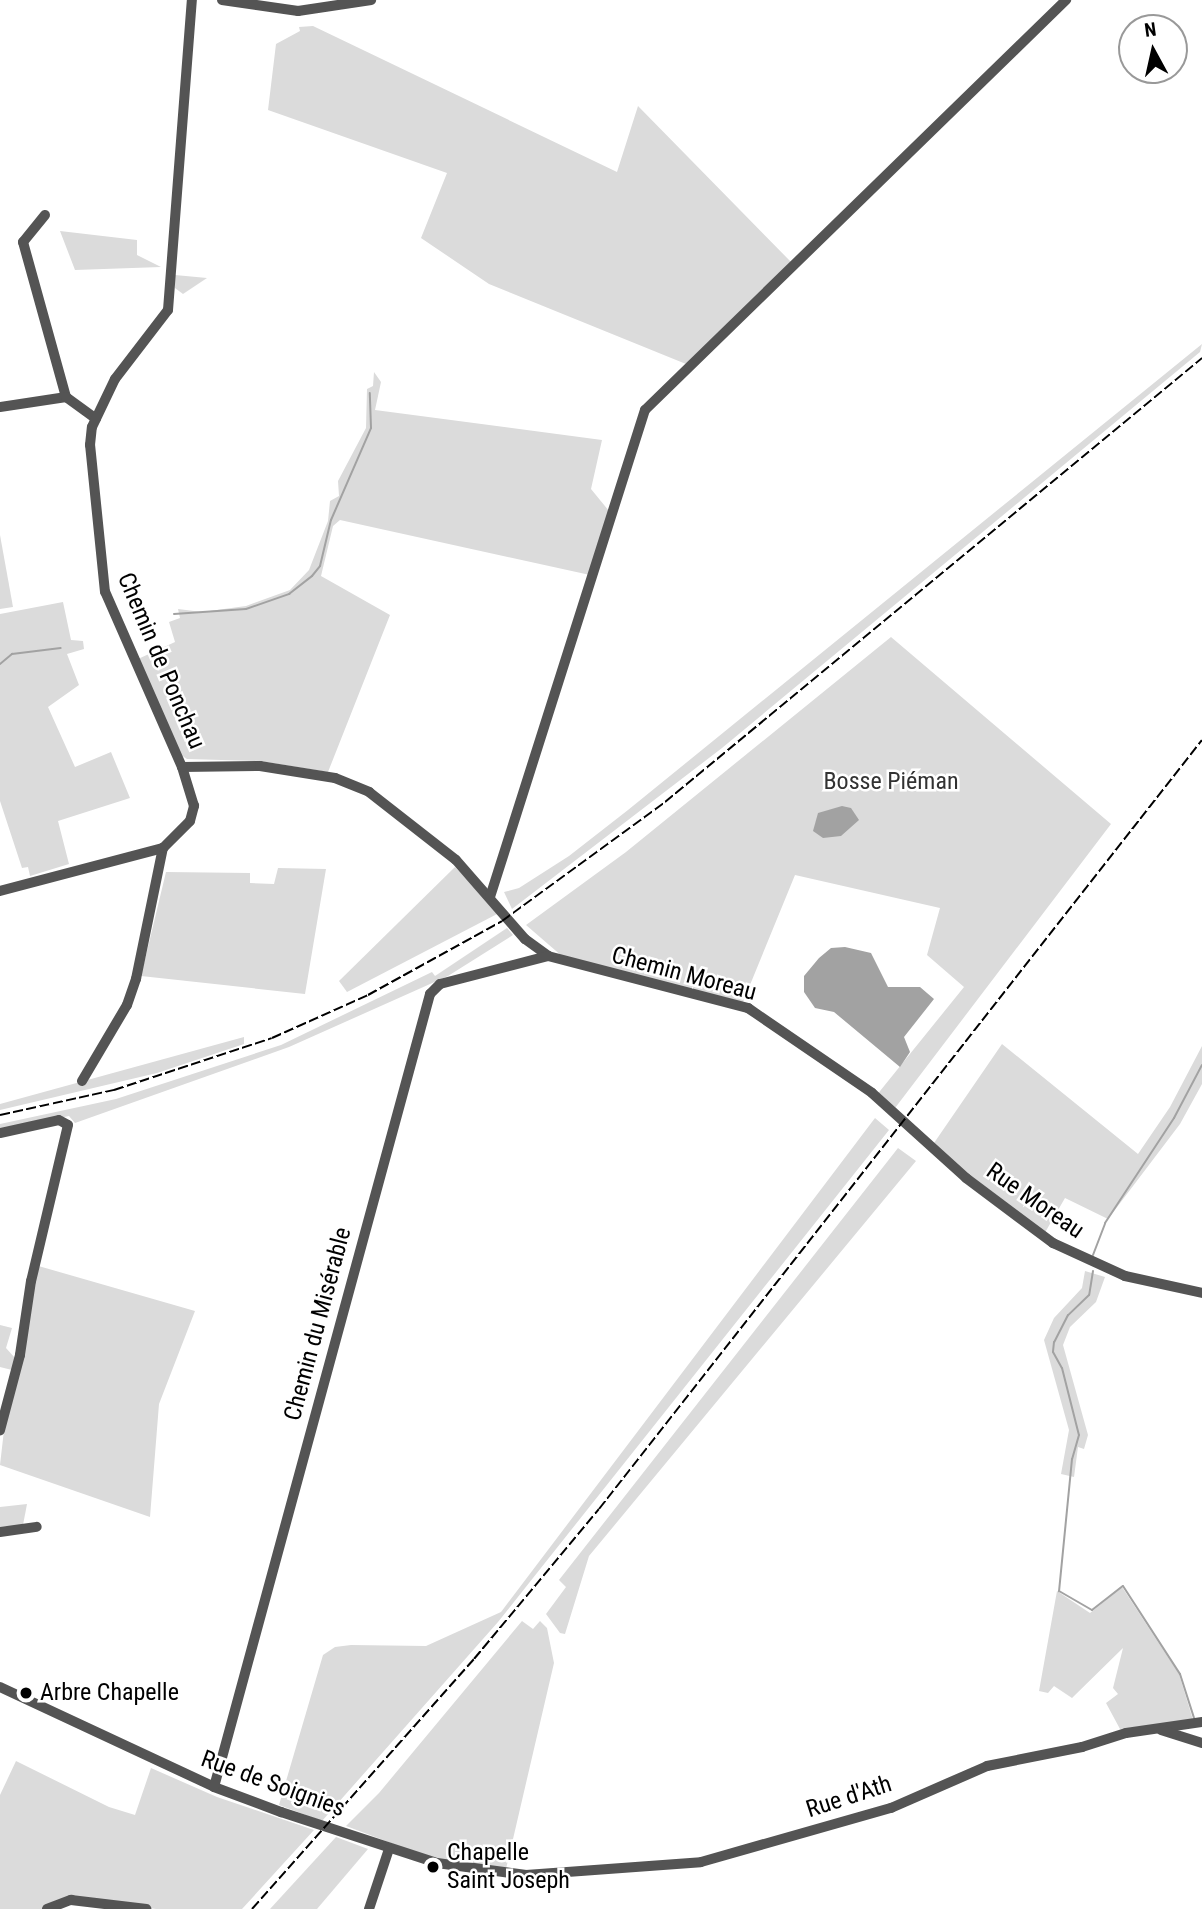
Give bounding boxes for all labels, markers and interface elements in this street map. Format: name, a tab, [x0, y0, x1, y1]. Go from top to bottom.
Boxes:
north arrow	[1118, 14, 1188, 84]
text: N	[1143, 17, 1158, 42]
street label: Chemin de Ponchau	[111, 569, 211, 753]
park label: Bosse Piéman	[823, 768, 959, 796]
street label: Chemin Moreau	[608, 941, 760, 1007]
street label: Rue Moreau	[981, 1157, 1089, 1245]
street label: Chemin du Misérable	[278, 1224, 358, 1424]
place label: Arbre Chapelle	[40, 1679, 179, 1707]
marker: Arbre Chapelle	[18, 1685, 34, 1701]
street label: Rue de Soignies	[197, 1745, 349, 1823]
street label: Rue d'Ath	[803, 1770, 895, 1824]
place label: Chapelle Saint Joseph	[447, 1839, 570, 1895]
marker: Chapelle Saint Joseph	[425, 1859, 441, 1875]

